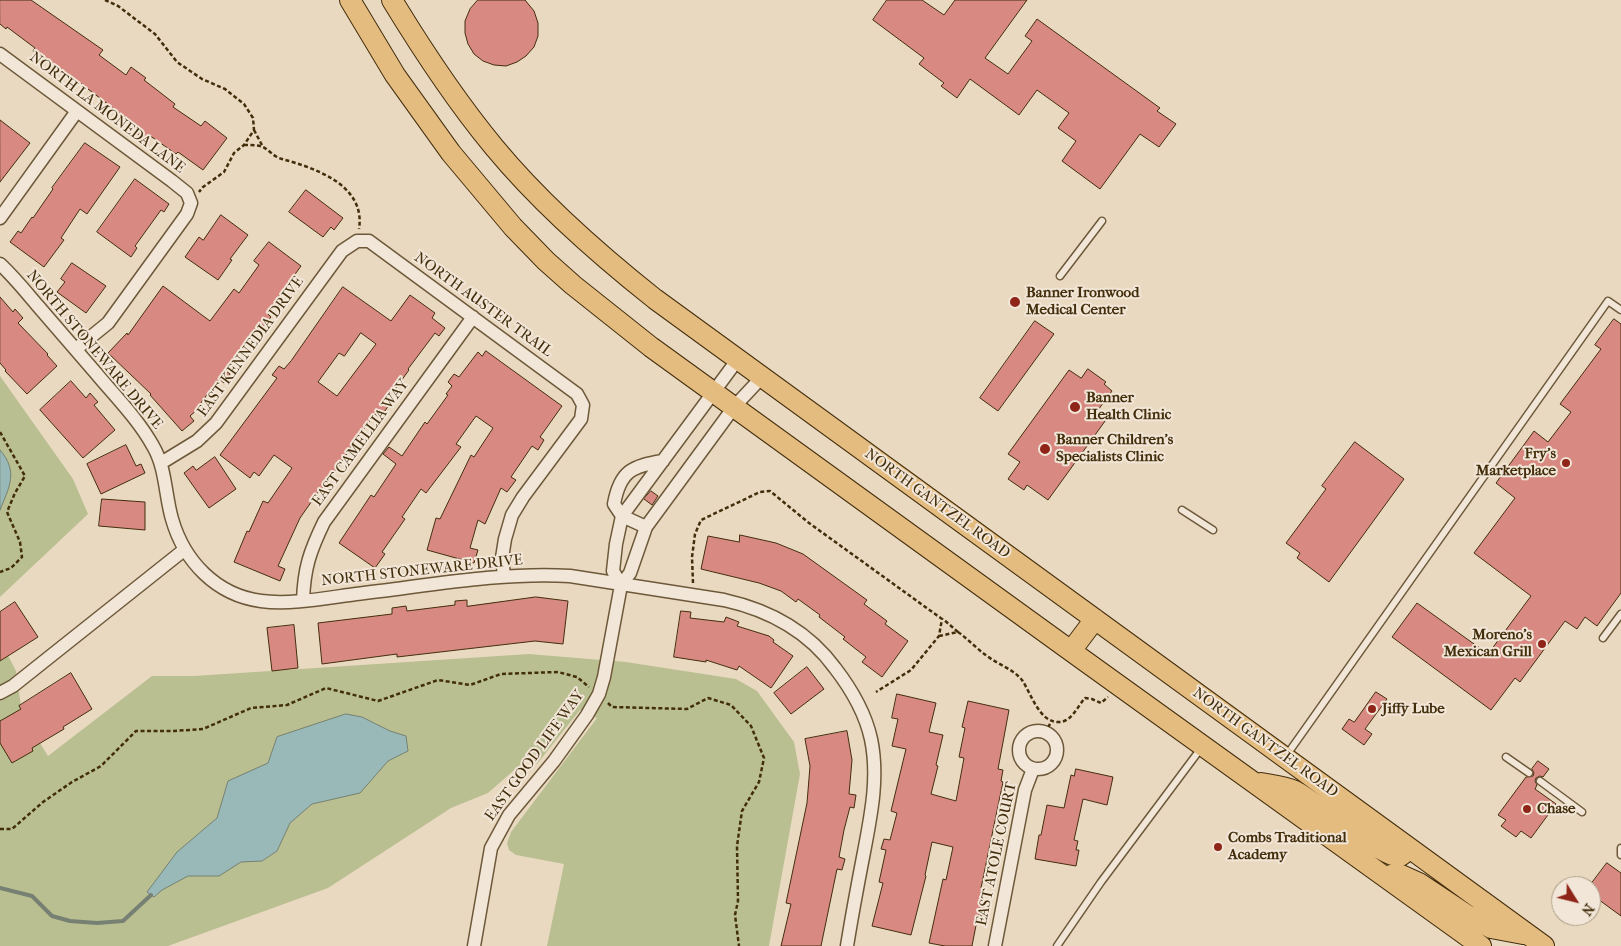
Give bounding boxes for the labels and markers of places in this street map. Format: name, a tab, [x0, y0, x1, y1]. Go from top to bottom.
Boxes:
place label: Banner Ironwood Medical Center	[1026, 284, 1139, 319]
marker: Banner Ironwood Medical Center	[1008, 295, 1022, 309]
place label: Banner Health Clinic	[1086, 389, 1171, 424]
marker: Banner Health Clinic	[1068, 400, 1082, 414]
place label: Banner Children’s Specialists Clinic	[1056, 431, 1173, 466]
marker: Banner Children’s Specialists Clinic	[1038, 442, 1052, 456]
place label: Fry's Marketplace	[1476, 445, 1556, 480]
marker: Fry's Marketplace	[1560, 457, 1572, 469]
place label: Moreno's Mexican Grill	[1444, 626, 1532, 661]
marker: Moreno's Mexican Grill	[1536, 638, 1548, 650]
place label: Jiffy Lube	[1382, 700, 1445, 718]
marker: Jiffy Lube	[1366, 703, 1378, 715]
place label: Chase	[1537, 800, 1575, 818]
marker: Chase	[1521, 803, 1533, 815]
place label: Combs Traditional Academy	[1228, 829, 1347, 864]
marker: Combs Traditional Academy	[1212, 841, 1224, 853]

